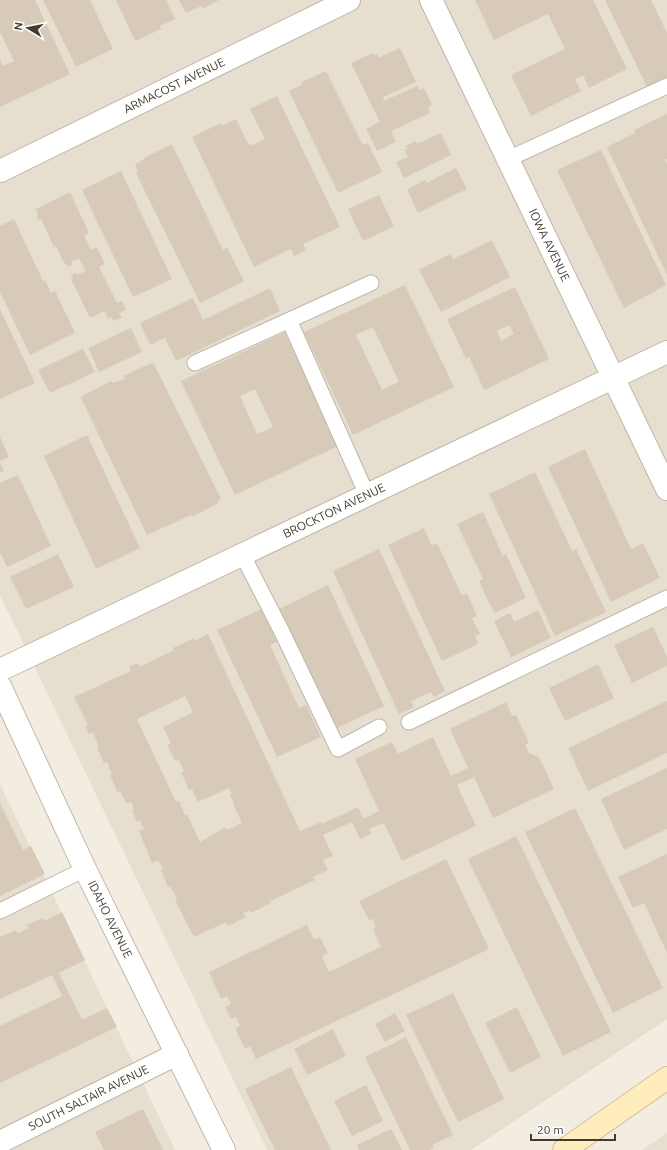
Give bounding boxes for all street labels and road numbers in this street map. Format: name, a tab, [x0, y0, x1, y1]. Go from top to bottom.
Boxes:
street label: ARMACOST AVENUE	[121, 55, 227, 115]
street label: IOWA AVENUE	[527, 206, 573, 283]
street label: BROCKTON AVENUE	[281, 480, 387, 540]
street label: IDAHO AVENUE	[86, 878, 135, 960]
street label: SOUTH SALTAIR AVENUE	[26, 1062, 151, 1133]

